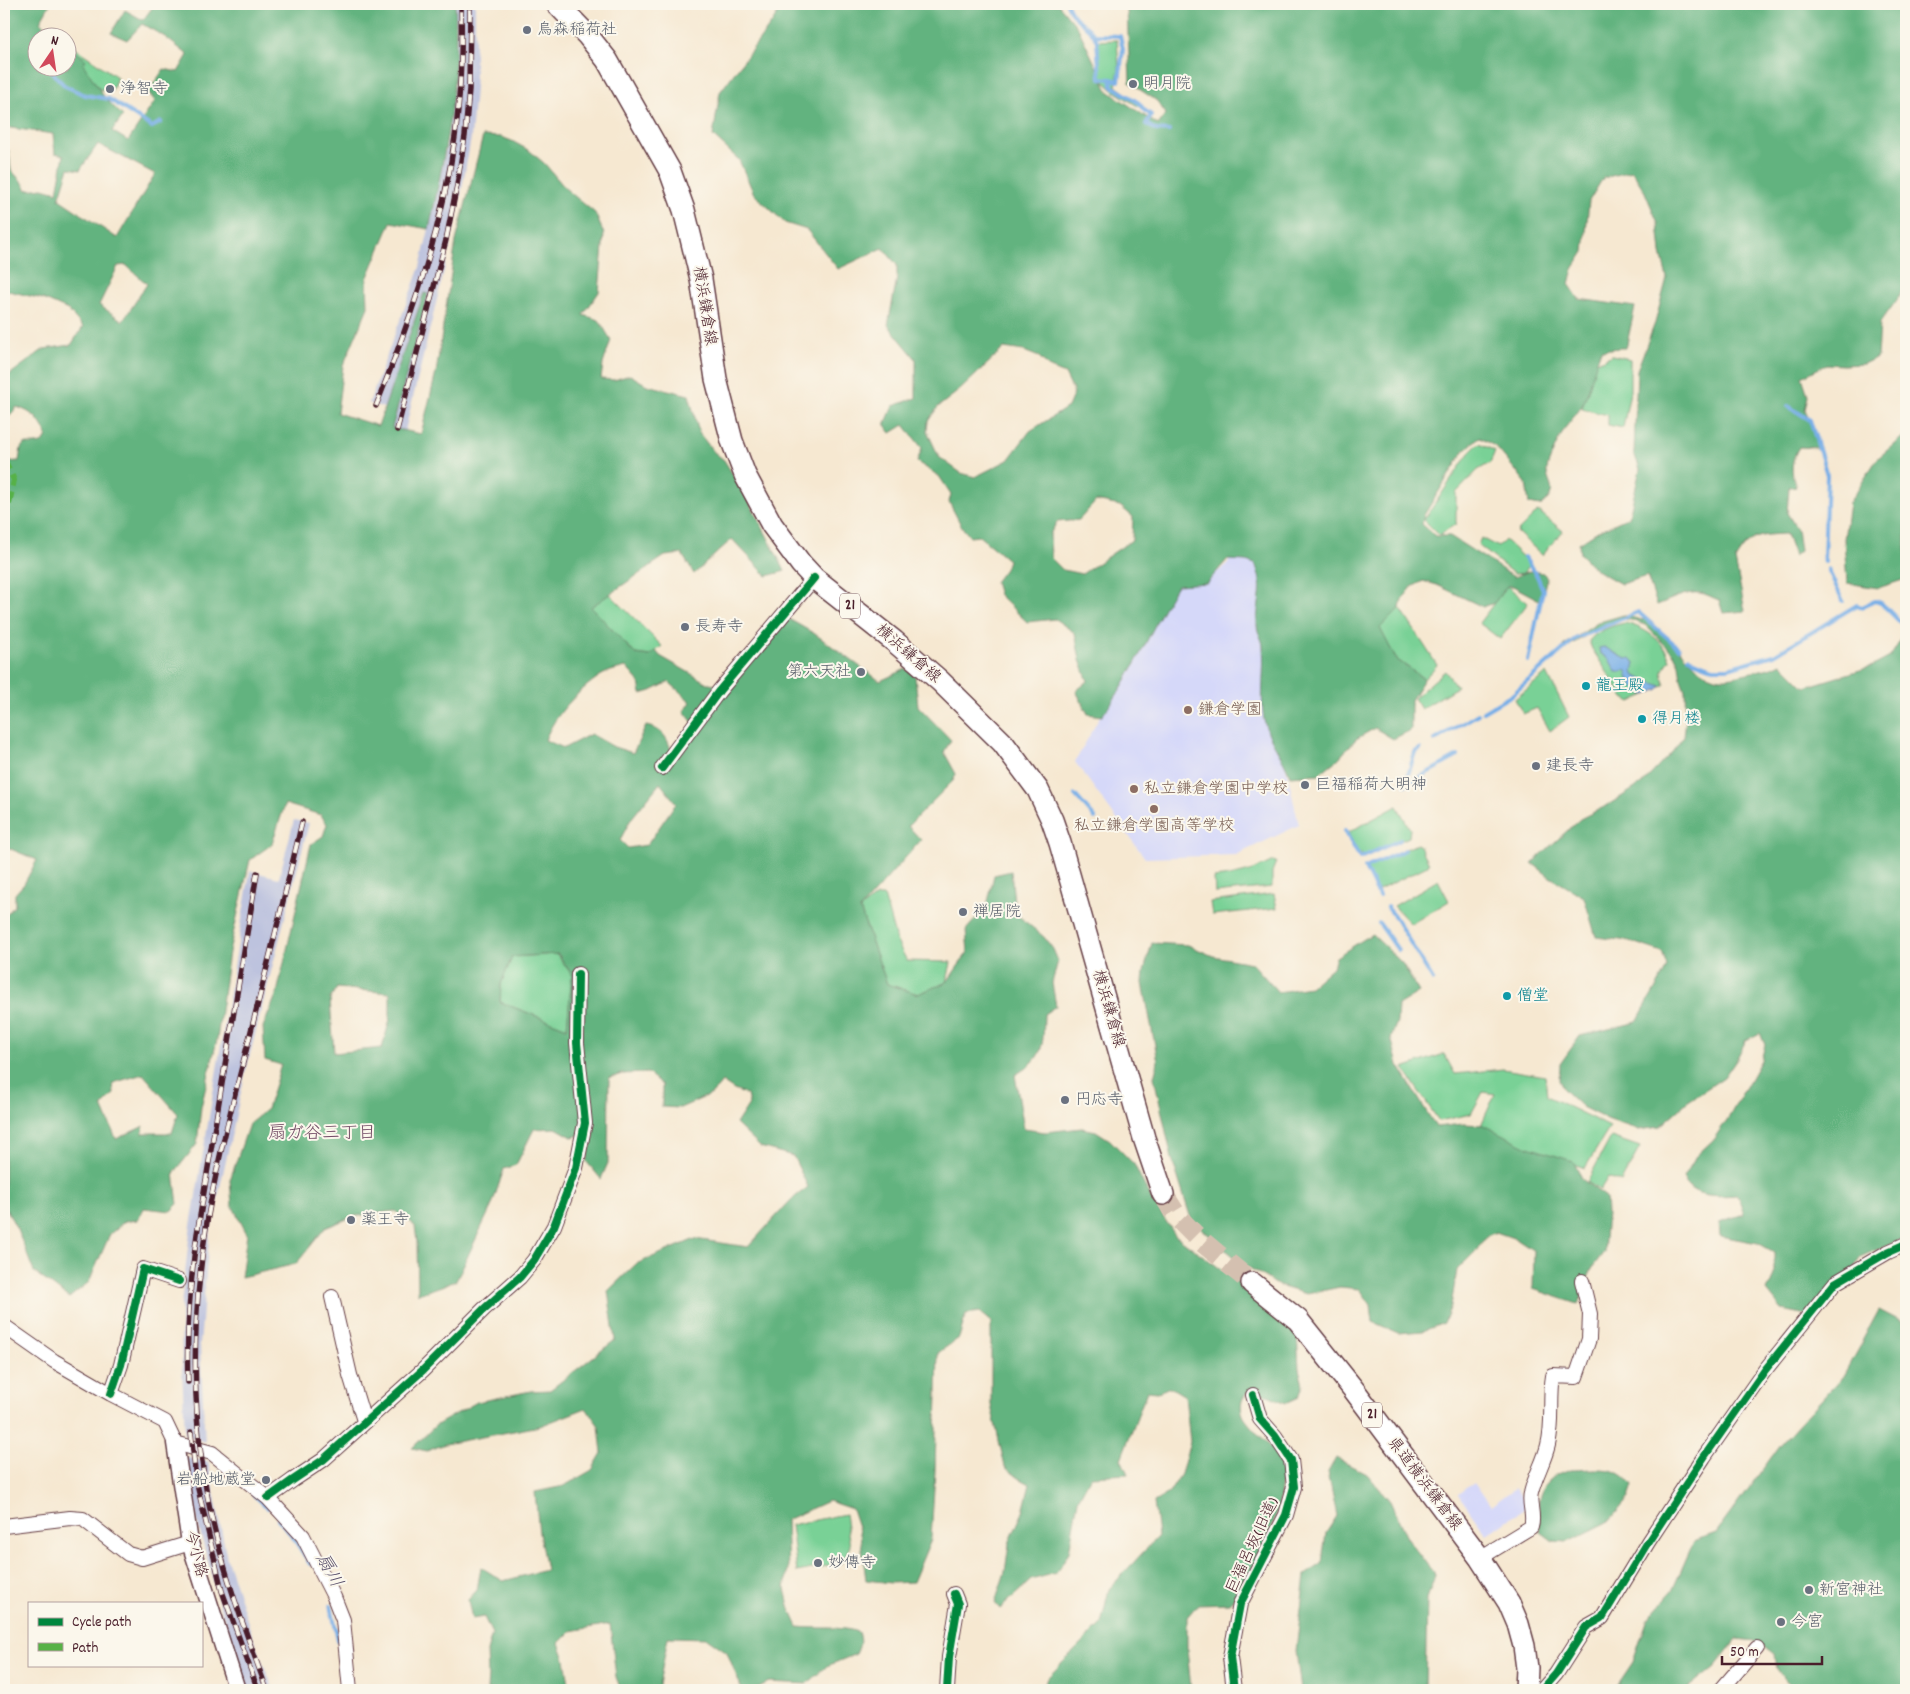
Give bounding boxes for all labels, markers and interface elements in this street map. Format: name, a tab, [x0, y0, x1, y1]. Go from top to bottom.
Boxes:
place label: 烏森稲荷社	[537, 19, 617, 42]
marker: 烏森稲荷社	[521, 24, 533, 36]
north arrow	[28, 28, 78, 78]
text: N	[49, 31, 60, 52]
place label: 明月院	[1143, 73, 1191, 96]
place label: 浄智寺	[120, 78, 168, 101]
marker: 明月院	[1127, 78, 1139, 90]
marker: 浄智寺	[104, 83, 116, 95]
street label: 横浜鎌倉線	[686, 265, 722, 347]
road number: 21	[840, 594, 860, 618]
place label: 長寿寺	[695, 616, 743, 639]
street label: 横浜鎌倉線	[870, 619, 946, 689]
marker: 長寿寺	[679, 621, 691, 633]
place label: 第六天社	[787, 661, 851, 684]
marker: 第六天社	[855, 666, 867, 678]
place label: 龍王殿	[1596, 675, 1644, 698]
marker: 龍王殿	[1580, 680, 1592, 692]
place label: 鎌倉学園	[1198, 699, 1262, 722]
marker: 鎌倉学園	[1182, 704, 1194, 716]
place label: 得月楼	[1652, 708, 1700, 731]
marker: 得月楼	[1636, 713, 1648, 725]
place label: 建長寺	[1546, 755, 1594, 778]
marker: 建長寺	[1530, 760, 1542, 772]
place label: 巨福稲荷大明神	[1315, 774, 1427, 797]
place label: 私立鎌倉学園中学校	[1144, 778, 1288, 801]
marker: 巨福稲荷大明神	[1299, 779, 1311, 791]
marker: 私立鎌倉学園中学校	[1128, 783, 1140, 795]
marker: 私立鎌倉学園高等学校	[1148, 803, 1160, 815]
place label: 私立鎌倉学園高等学校	[1074, 815, 1234, 838]
place label: 禅居院	[973, 901, 1021, 924]
marker: 禅居院	[957, 906, 969, 918]
street label: 横浜鎌倉線	[1086, 967, 1130, 1051]
place label: 僧堂	[1517, 985, 1549, 1008]
marker: 僧堂	[1501, 990, 1513, 1002]
place label: 円応寺	[1075, 1089, 1123, 1112]
marker: 円応寺	[1059, 1094, 1071, 1106]
district label: 扇ガ谷三丁目	[268, 1122, 376, 1147]
place label: 薬王寺	[361, 1209, 409, 1232]
marker: 薬王寺	[345, 1214, 357, 1226]
road number: 21	[1362, 1402, 1382, 1428]
street label: 県道横浜鎌倉線	[1381, 1432, 1467, 1536]
place label: 岩船地蔵堂	[176, 1469, 256, 1492]
marker: 岩船地蔵堂	[260, 1474, 272, 1486]
street label: 巨福呂坂(旧道)	[1221, 1494, 1285, 1598]
street label: 今小路	[178, 1528, 212, 1580]
water label: 扇川	[308, 1549, 348, 1593]
place label: 妙傳寺	[828, 1552, 876, 1575]
marker: 妙傳寺	[812, 1557, 824, 1569]
place label: 新宮神社	[1819, 1579, 1883, 1602]
marker: 新宮神社	[1803, 1584, 1815, 1596]
legend	[28, 1602, 202, 1666]
place label: 今宮	[1791, 1611, 1823, 1634]
text: Cycle path	[72, 1612, 132, 1634]
marker: 今宮	[1775, 1616, 1787, 1628]
scale bar	[1722, 1634, 1822, 1666]
text: Path	[72, 1638, 98, 1660]
text: 50 m	[1730, 1642, 1759, 1664]

